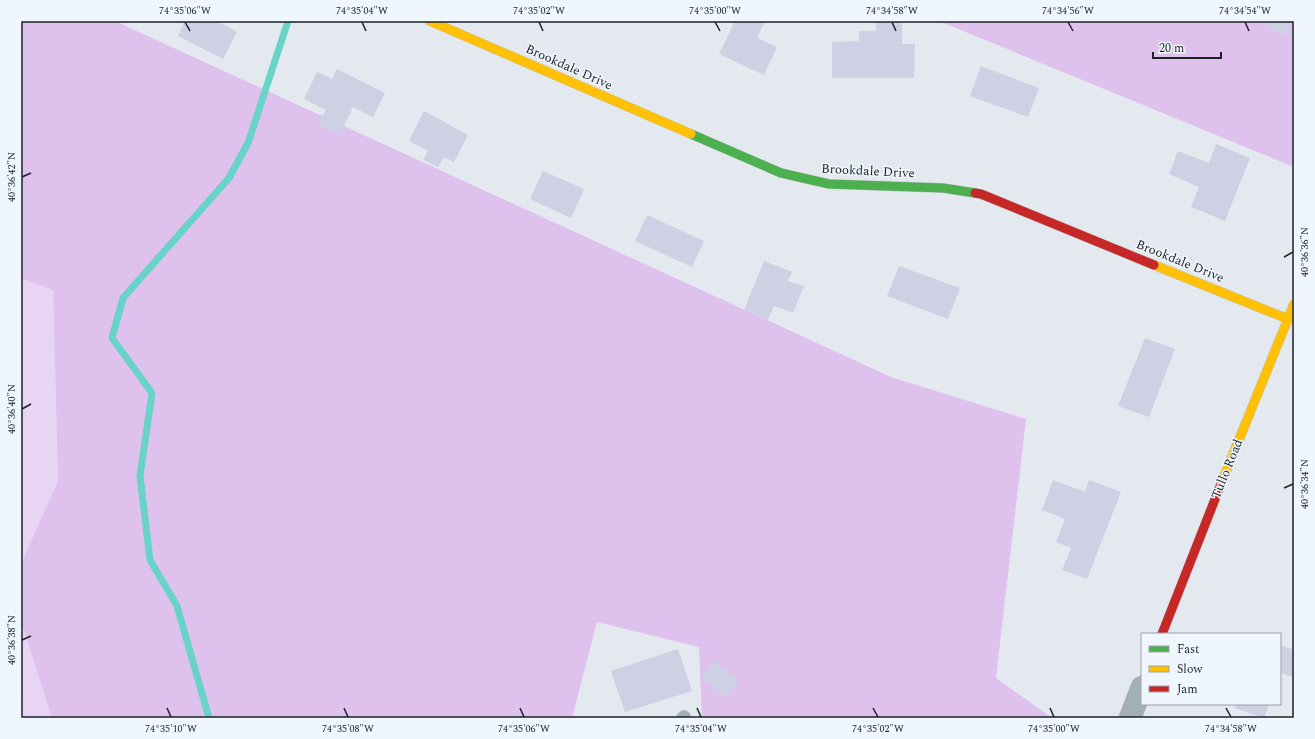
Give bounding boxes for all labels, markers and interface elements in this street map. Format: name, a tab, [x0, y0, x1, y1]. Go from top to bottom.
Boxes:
text: 74°35'06"W	[159, 3, 211, 19]
text: 74°35'04"W	[336, 3, 388, 19]
text: 74°35'02"W	[513, 3, 565, 19]
text: 74°35'00"W	[689, 3, 741, 19]
text: 74°34'58"W	[866, 3, 918, 19]
text: 74°34'56"W	[1042, 3, 1094, 19]
text: 74°34'54"W	[1219, 3, 1271, 19]
scale bar	[1153, 34, 1221, 60]
street label: Brookdale Drive	[522, 39, 616, 95]
text: 20 m	[1159, 39, 1184, 58]
text: 40°36'42"N	[4, 152, 20, 202]
street label: Brookdale Drive	[821, 159, 915, 183]
text: 40°36'36"N	[1297, 227, 1313, 277]
street label: Brookdale Drive	[1133, 234, 1227, 288]
text: 40°36'40"N	[4, 384, 20, 434]
street label: Tullo Road	[1206, 436, 1248, 502]
text: 40°36'34"N	[1297, 459, 1313, 509]
text: 40°36'38"N	[4, 615, 20, 665]
legend	[1141, 633, 1281, 705]
text: Fast	[1177, 640, 1199, 659]
text: Slow	[1177, 660, 1203, 679]
text: Jam	[1177, 680, 1198, 699]
text: 74°35'10"W	[145, 721, 197, 737]
text: 74°35'08"W	[322, 721, 374, 737]
text: 74°35'06"W	[498, 721, 550, 737]
text: 74°35'04"W	[675, 721, 727, 737]
text: 74°35'02"W	[852, 721, 904, 737]
text: 74°35'00"W	[1028, 721, 1080, 737]
text: 74°34'58"W	[1205, 721, 1257, 737]

